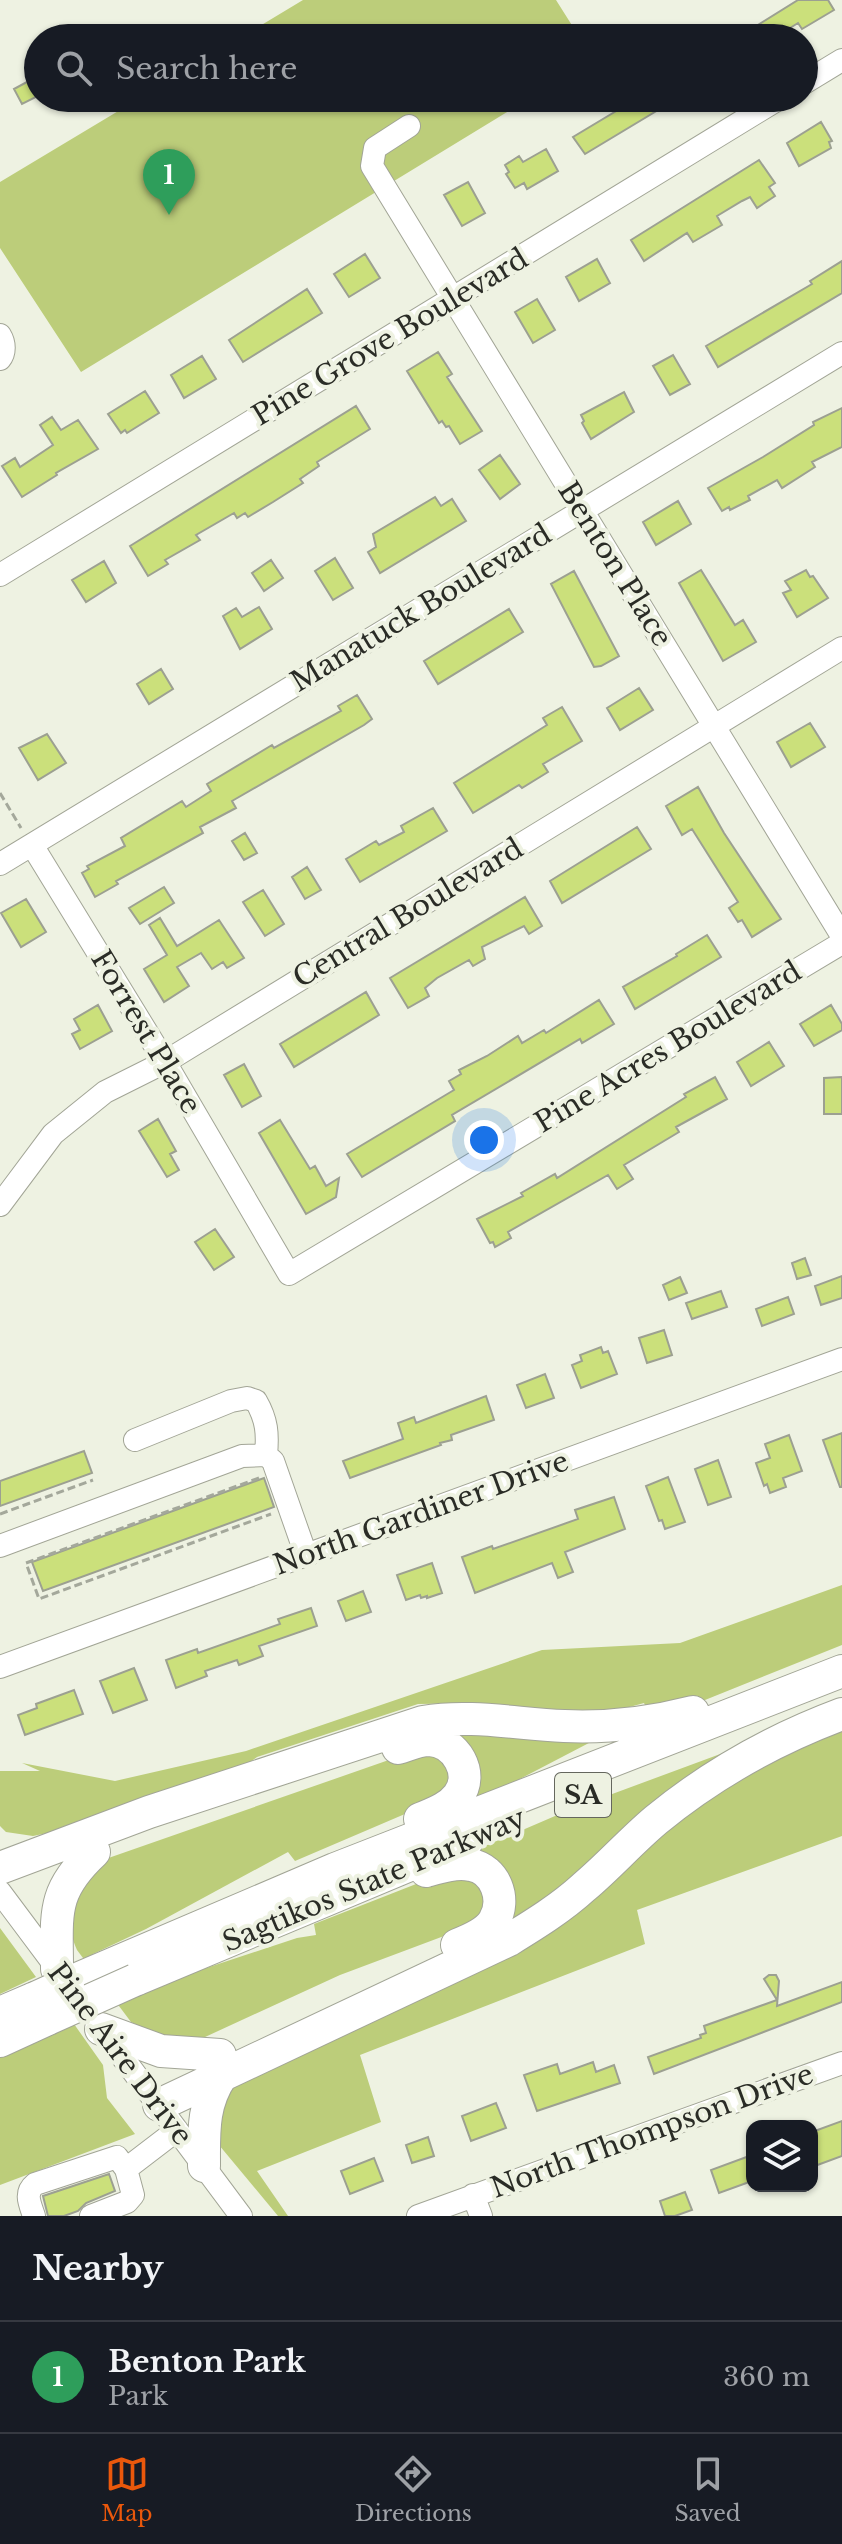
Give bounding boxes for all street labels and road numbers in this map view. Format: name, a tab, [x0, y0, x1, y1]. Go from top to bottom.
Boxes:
street label: Pine Grove Boulevard	[246, 241, 534, 433]
street label: Benton Place	[550, 475, 680, 653]
street label: Manatuck Boulevard	[284, 516, 558, 700]
street label: Central Boulevard	[287, 830, 529, 995]
street label: Forrest Place	[83, 944, 209, 1120]
street label: Pine Acres Boulevard	[528, 953, 808, 1140]
street label: North Gardiner Drive	[269, 1443, 573, 1583]
road number: SA	[555, 1773, 611, 1817]
street label: Sagtikos State Parkway	[217, 1800, 531, 1960]
street label: Pine Aire Drive	[40, 1956, 200, 2152]
street label: North Thompson Drive	[486, 2056, 818, 2206]

